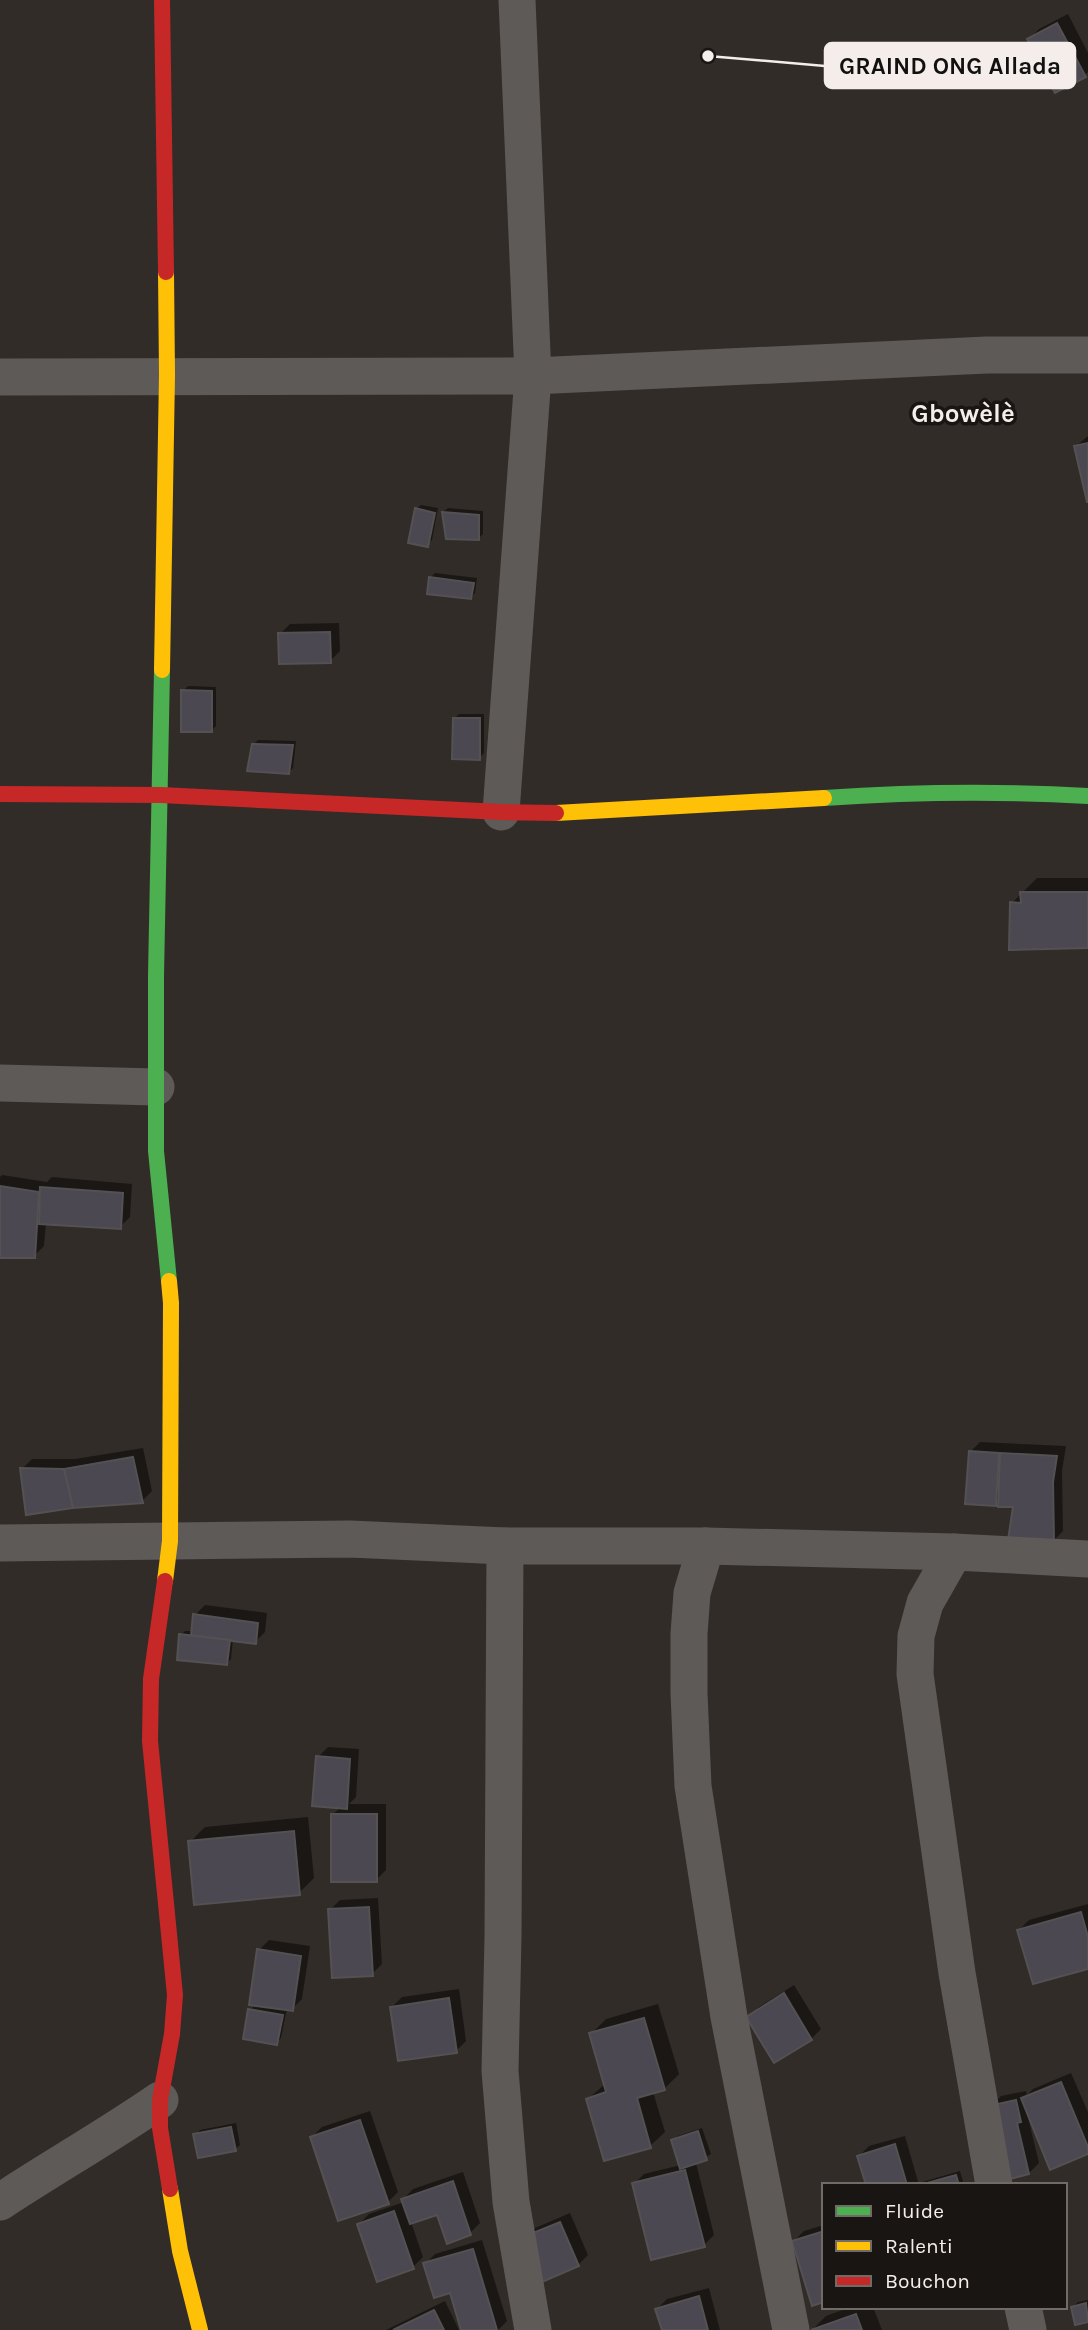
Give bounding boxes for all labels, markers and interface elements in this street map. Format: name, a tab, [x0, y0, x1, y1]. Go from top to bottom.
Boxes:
callout: GRAIND ONG Allada	[825, 43, 1075, 88]
text: GRAIND ONG Allada	[839, 52, 1061, 80]
district label: Gbowèlè	[911, 398, 1015, 429]
legend	[822, 2183, 1067, 2309]
text: Fluide	[885, 2199, 944, 2223]
text: Ralenti	[885, 2234, 953, 2258]
text: Bouchon	[885, 2269, 970, 2293]

